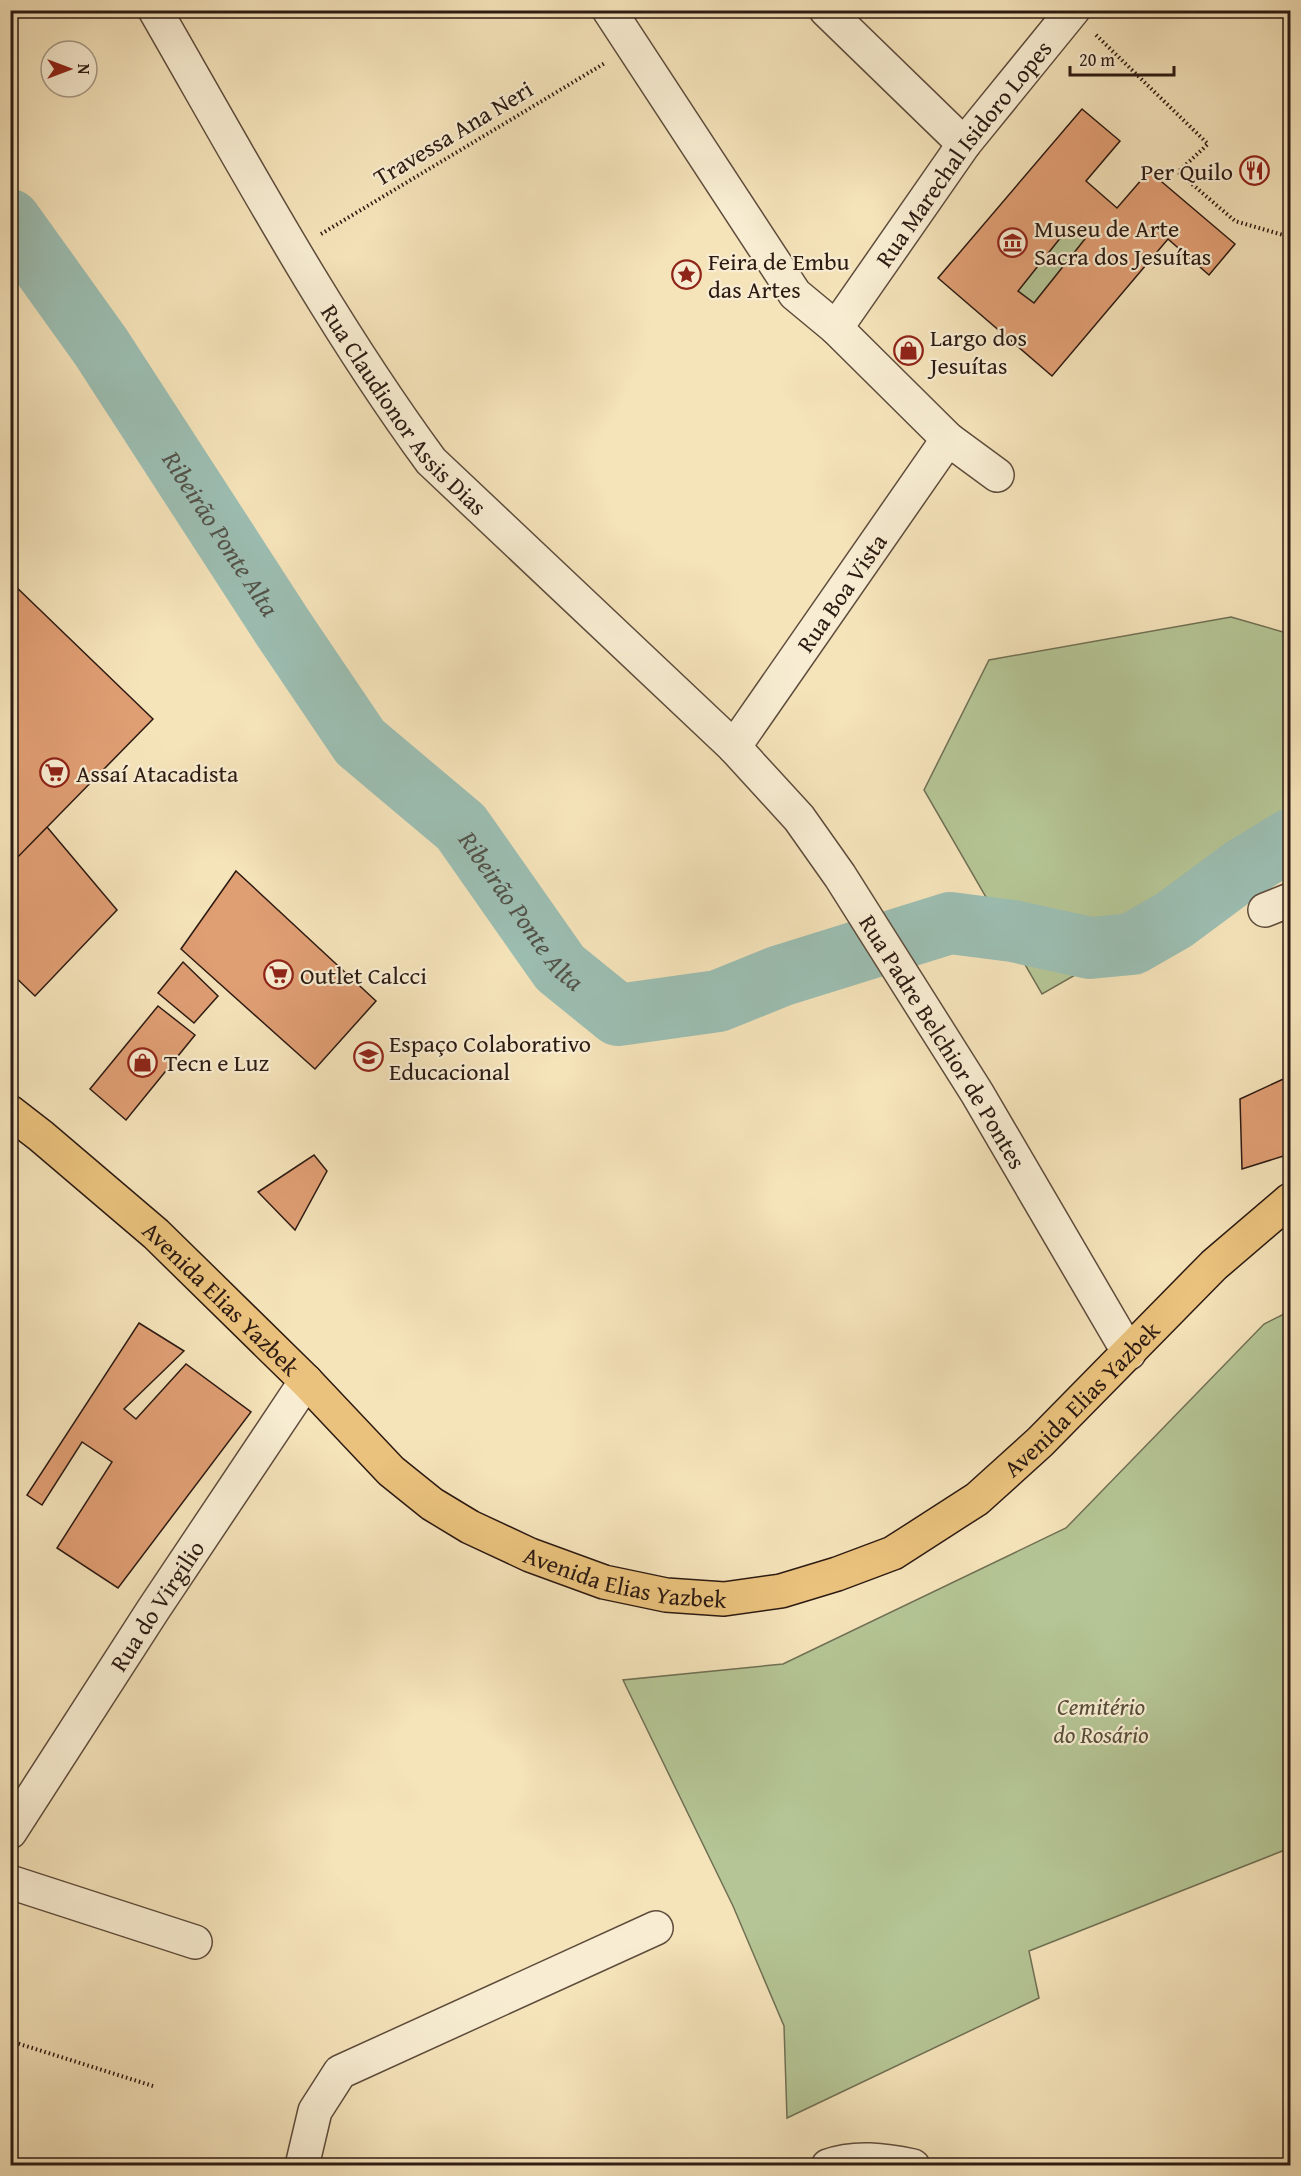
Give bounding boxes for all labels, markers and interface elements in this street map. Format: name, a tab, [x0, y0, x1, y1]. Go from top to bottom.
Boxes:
street label: Rua Marechal Isidoro Lopes	[866, 32, 1060, 274]
north arrow	[39, 39, 99, 99]
scale bar	[1070, 39, 1174, 77]
text: 20 m	[1079, 46, 1115, 73]
text: N	[72, 64, 96, 75]
street label: Travessa Ana Neri	[367, 71, 540, 195]
place label: Per Quilo	[1140, 154, 1233, 189]
restaurant icon: Per Quilo	[1238, 155, 1270, 187]
place label: Museu de Arte Sacra dos Jesuítas	[1034, 211, 1211, 274]
museum icon: Museu de Arte Sacra dos Jesuítas	[997, 226, 1029, 258]
place label: Feira de Embu das Artes	[708, 244, 850, 307]
place icon: Feira de Embu das Artes	[671, 259, 703, 291]
street label: Rua Claudionor Assis Dias	[313, 297, 495, 523]
place label: Largo dos Jesuítas	[927, 320, 1027, 383]
shop icon: Largo dos Jesuítas	[893, 335, 925, 367]
water label: Ribeirão Ponte Alta	[153, 442, 290, 624]
street label: Rua Boa Vista	[788, 526, 895, 659]
place label: Assaí Atacadista	[76, 756, 239, 791]
supermarket icon: Assaí Atacadista	[39, 757, 71, 789]
water label: Ribeirão Ponte Alta	[449, 822, 593, 1000]
street label: Rua Padre Belchior de Pontes	[851, 907, 1035, 1175]
place label: Outlet Calcci	[300, 958, 427, 993]
supermarket icon: Outlet Calcci	[263, 959, 295, 991]
place label: Espaço Colaborativo Educacional	[389, 1026, 591, 1089]
school or university icon: Espaço Colaborativo Educacional	[352, 1041, 384, 1073]
place label: Tecn e Luz	[164, 1045, 269, 1080]
shop icon: Tecn e Luz	[127, 1046, 159, 1078]
street label: Avenida Elias Yazbek	[135, 1213, 309, 1384]
street label: Avenida Elias Yazbek	[995, 1312, 1168, 1485]
street label: Rua do Virgilio	[101, 1533, 213, 1678]
street label: Avenida Elias Yazbek	[519, 1537, 729, 1617]
park label: Cemitério do Rosário	[1054, 1689, 1148, 1752]

